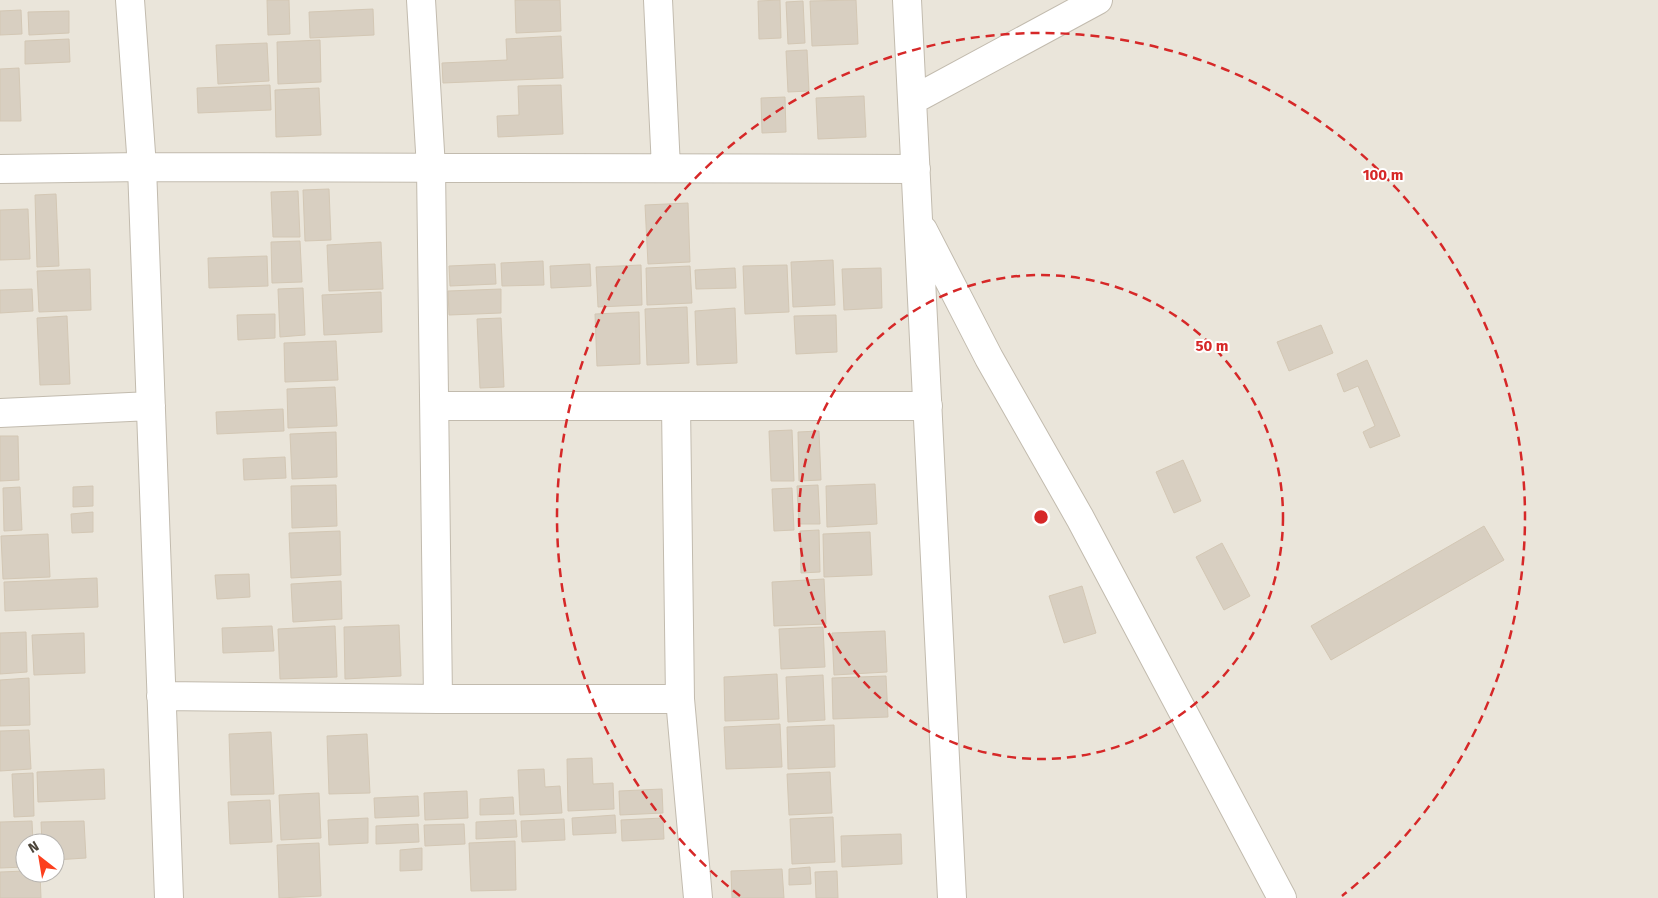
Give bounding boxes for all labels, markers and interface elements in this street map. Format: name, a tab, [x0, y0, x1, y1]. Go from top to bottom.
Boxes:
text: 100 m	[1363, 166, 1403, 184]
text: 50 m	[1195, 337, 1229, 355]
centre of rings	[1032, 508, 1050, 526]
north arrow	[15, 833, 65, 883]
text: N	[25, 838, 42, 857]

